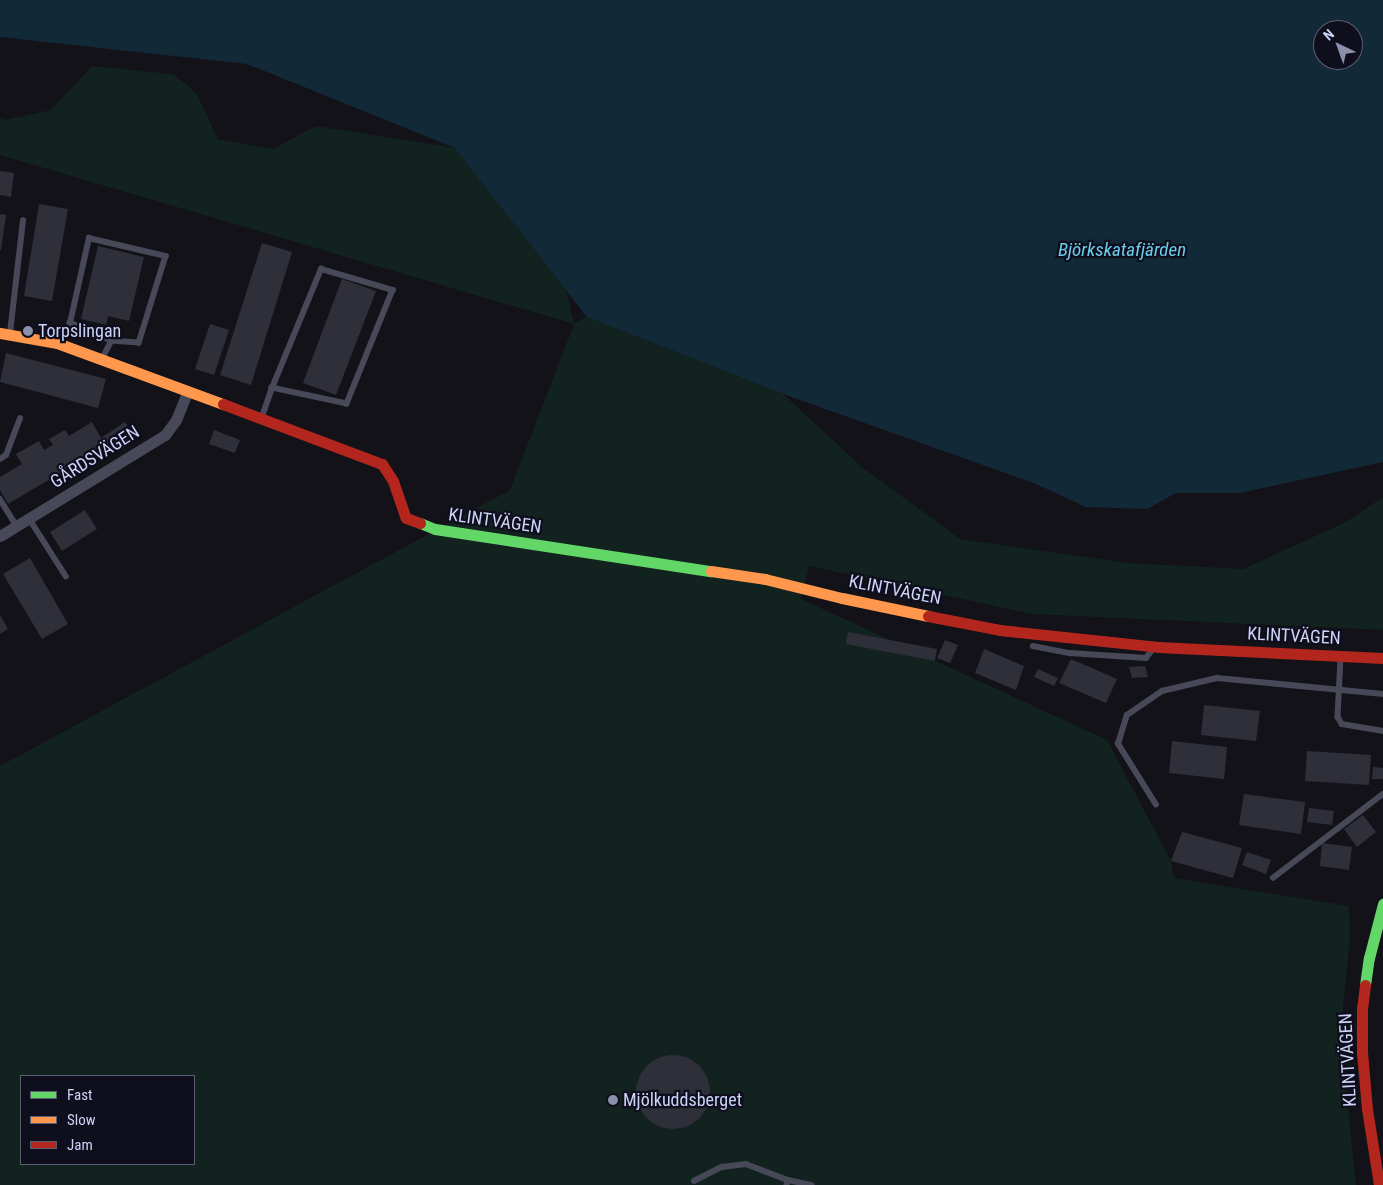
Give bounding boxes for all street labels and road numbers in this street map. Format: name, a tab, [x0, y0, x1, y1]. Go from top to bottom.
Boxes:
street label: GÅRDSVÄGEN	[47, 421, 143, 493]
street label: KLINTVÄGEN	[447, 504, 543, 538]
street label: KLINTVÄGEN	[847, 570, 943, 610]
street label: KLINTVÄGEN	[1247, 623, 1341, 649]
street label: KLINTVÄGEN	[1335, 1013, 1361, 1107]

